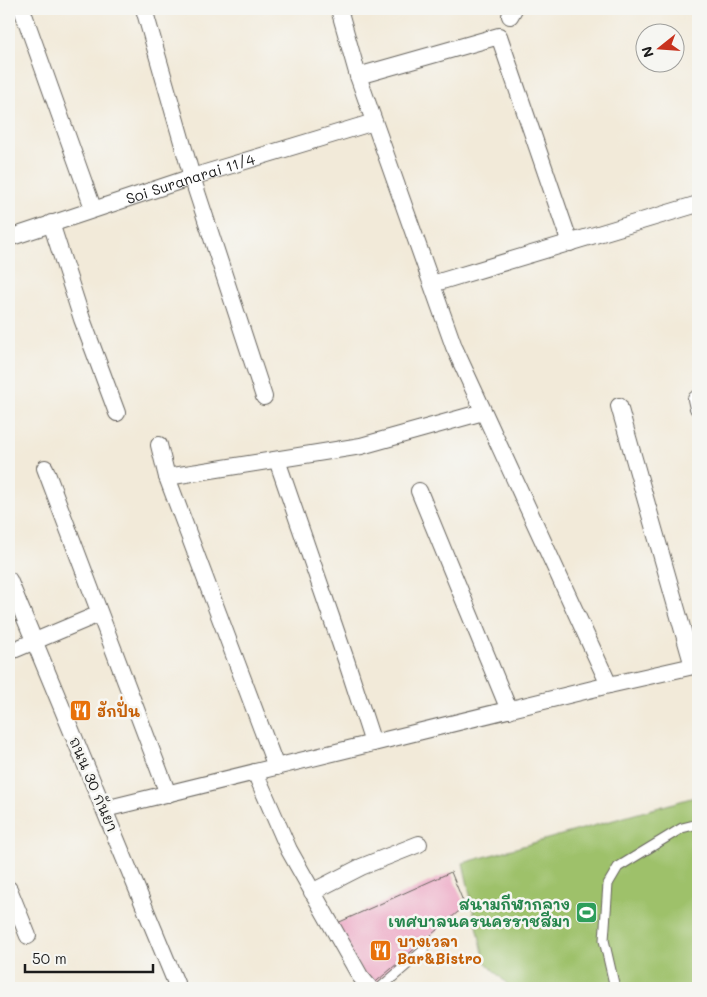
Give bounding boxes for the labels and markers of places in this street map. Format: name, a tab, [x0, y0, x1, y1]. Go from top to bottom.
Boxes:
place label: ฮักปั่น	[97, 696, 141, 721]
restaurant icon: ฮักปั่น	[69, 699, 93, 723]
place label: สนามกีฬากลาง เทศบาลนครนครราชสีมา	[389, 893, 570, 931]
sports icon: สนามกีฬากลาง เทศบาลนครนครราชสีมา	[574, 901, 598, 925]
place label: บางเวลา Bar&Bistro	[397, 931, 482, 968]
restaurant icon: บางเวลา Bar&Bistro	[369, 938, 393, 962]

